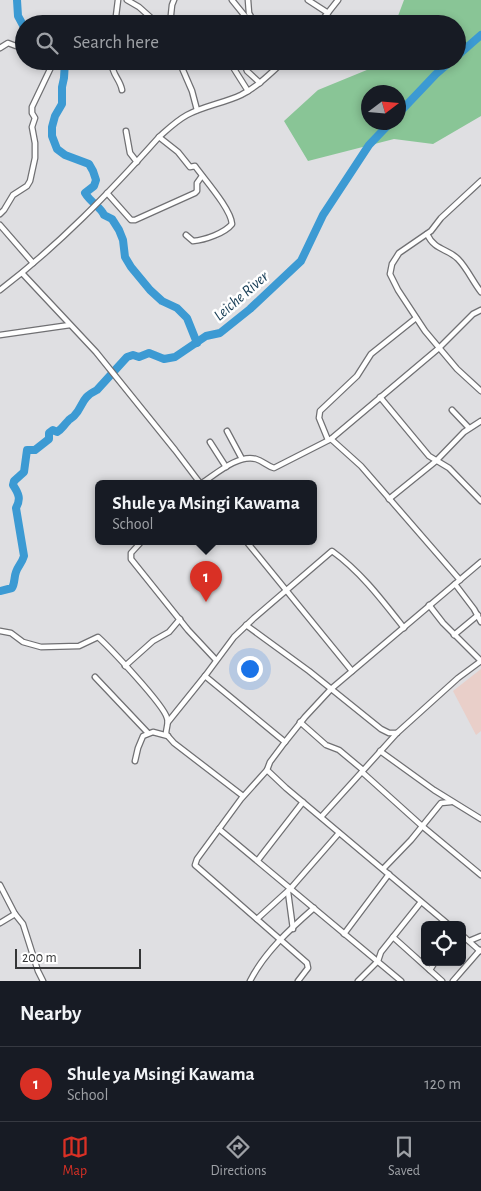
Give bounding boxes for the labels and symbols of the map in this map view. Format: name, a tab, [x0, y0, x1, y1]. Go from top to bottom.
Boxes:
north arrow	[361, 85, 406, 130]
water label: Leiche River	[211, 268, 272, 324]
pin: 1	[190, 561, 222, 602]
your location	[237, 656, 263, 682]
scale bar	[15, 946, 141, 969]

